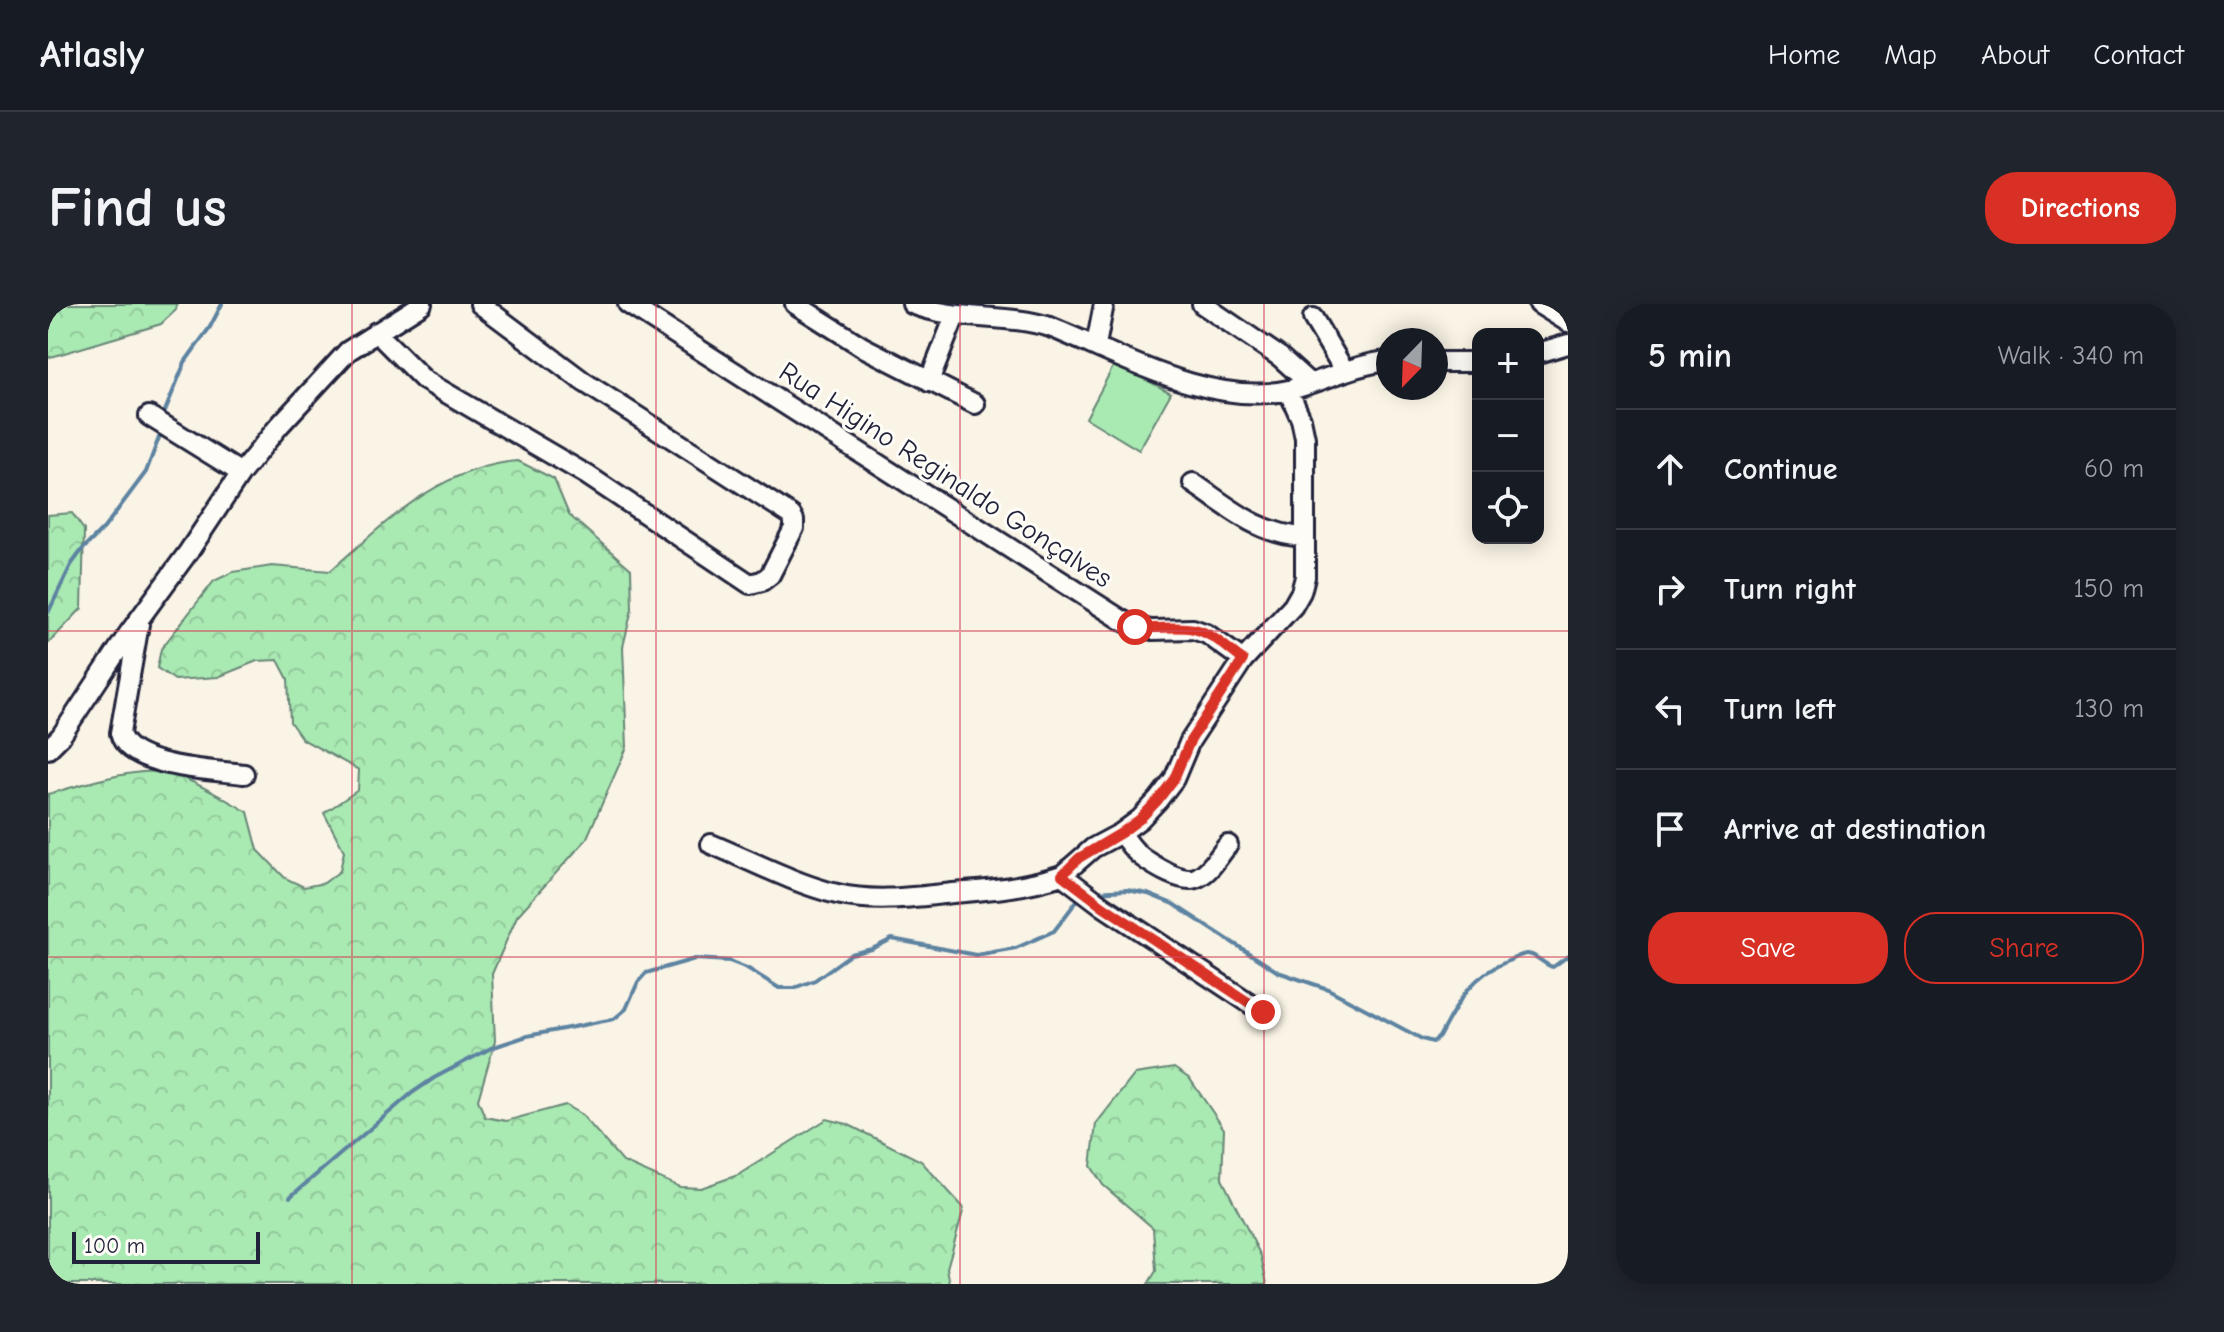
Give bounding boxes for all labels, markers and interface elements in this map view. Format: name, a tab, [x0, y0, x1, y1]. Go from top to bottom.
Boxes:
text: Atlasly	[40, 33, 144, 77]
text: Home	[1768, 39, 1840, 71]
text: Map	[1884, 39, 1937, 71]
text: About	[1981, 39, 2049, 71]
text: Contact	[2093, 39, 2184, 71]
button: Directions	[1985, 172, 2176, 244]
text: Find us	[48, 176, 227, 240]
north arrow	[1376, 328, 1448, 400]
map controls	[1472, 328, 1544, 544]
button: +	[1472, 328, 1544, 400]
text: 5 min	[1648, 336, 1732, 376]
text: Walk · 340 m	[1998, 341, 2144, 371]
street label: Rua Higino Reginaldo Gonçalves	[773, 355, 1118, 595]
button: −	[1472, 400, 1544, 472]
icon: ahead	[1648, 447, 1692, 491]
text: Continue	[1724, 452, 1838, 487]
text: 60 m	[2084, 454, 2144, 484]
button: locate	[1472, 472, 1544, 544]
icon: right	[1648, 567, 1692, 611]
text: Turn right	[1724, 572, 1856, 607]
text: 150 m	[2074, 574, 2144, 604]
route start	[1117, 609, 1153, 645]
icon: left	[1648, 687, 1692, 731]
text: Turn left	[1724, 692, 1836, 727]
text: 130 m	[2075, 694, 2144, 724]
icon: arrive	[1648, 807, 1692, 851]
text: Arrive at destination	[1724, 812, 1986, 847]
button: Save	[1648, 912, 1888, 984]
button: Share	[1904, 912, 2144, 984]
route end	[1245, 994, 1281, 1030]
scale bar	[72, 1228, 260, 1264]
text: 100 m	[84, 1233, 145, 1259]

